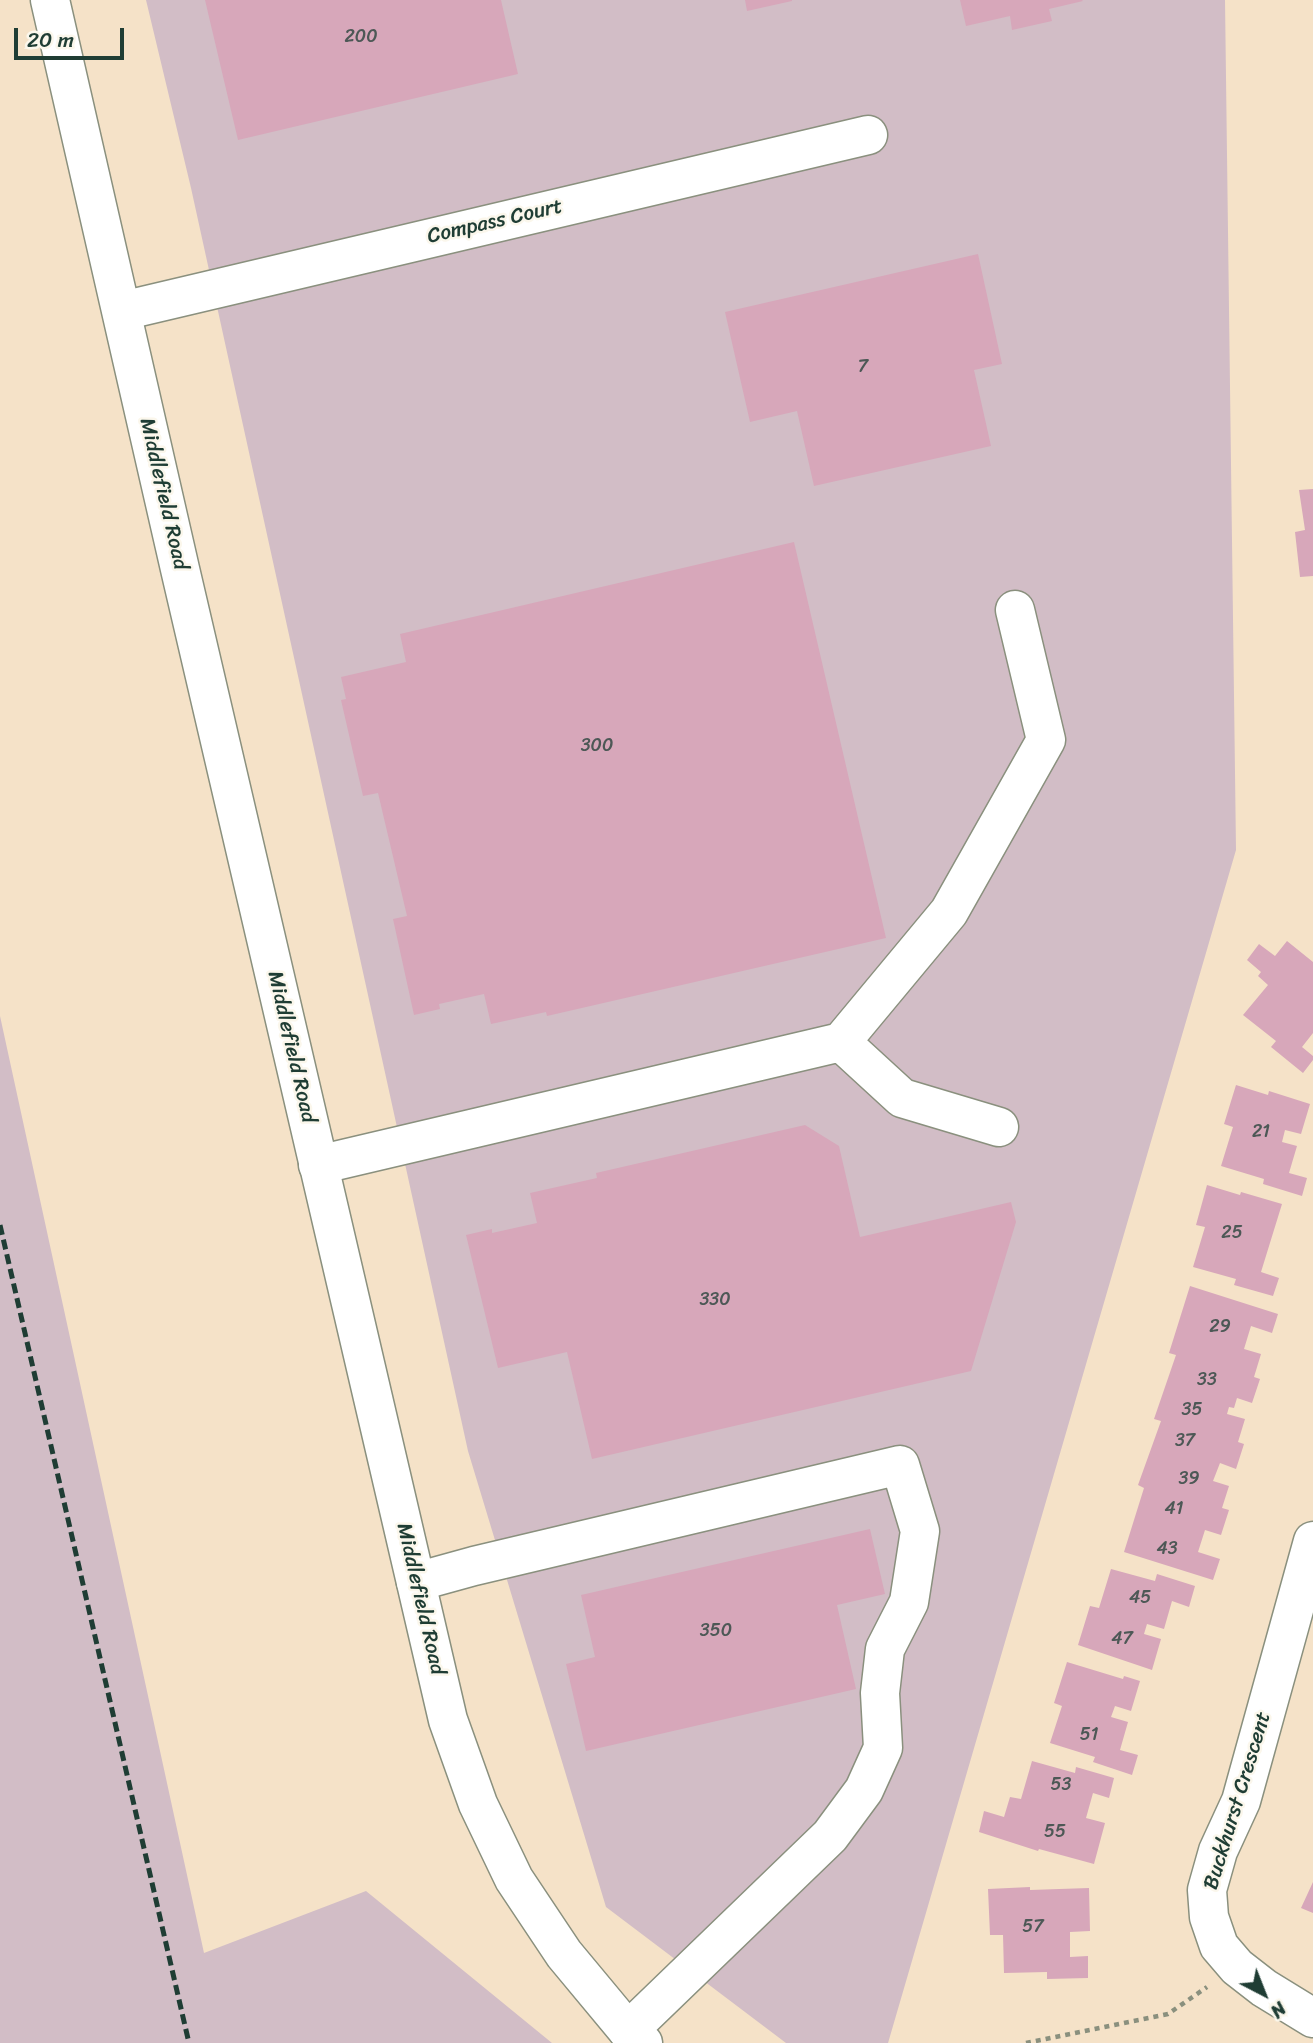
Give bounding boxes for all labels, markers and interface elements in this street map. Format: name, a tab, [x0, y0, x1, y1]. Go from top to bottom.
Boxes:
scale bar	[18, 14, 128, 58]
text: 20 m	[27, 21, 74, 59]
house number: 200	[344, 26, 378, 48]
street label: Compass Court	[425, 194, 565, 250]
house number: 7	[858, 356, 868, 378]
street label: Middlefield Road	[133, 416, 193, 572]
house number: 300	[581, 735, 613, 757]
street label: Middlefield Road	[261, 969, 321, 1125]
house number: 21	[1252, 1121, 1270, 1143]
house number: 25	[1221, 1222, 1243, 1244]
house number: 330	[699, 1289, 731, 1311]
house number: 29	[1209, 1316, 1231, 1338]
house number: 33	[1197, 1369, 1217, 1391]
house number: 35	[1182, 1399, 1202, 1421]
house number: 37	[1175, 1430, 1195, 1452]
house number: 39	[1179, 1468, 1199, 1490]
house number: 41	[1165, 1498, 1183, 1520]
street label: Middlefield Road	[390, 1521, 450, 1677]
house number: 43	[1156, 1538, 1178, 1560]
house number: 45	[1129, 1587, 1151, 1609]
house number: 350	[700, 1620, 732, 1642]
house number: 47	[1111, 1628, 1133, 1650]
street label: Buckhurst Crescent	[1199, 1709, 1277, 1893]
house number: 51	[1080, 1724, 1098, 1746]
house number: 53	[1051, 1774, 1071, 1796]
house number: 55	[1044, 1821, 1066, 1843]
house number: 57	[1022, 1916, 1044, 1938]
north arrow	[1229, 1959, 1299, 2029]
text: N	[1262, 1993, 1294, 2027]

